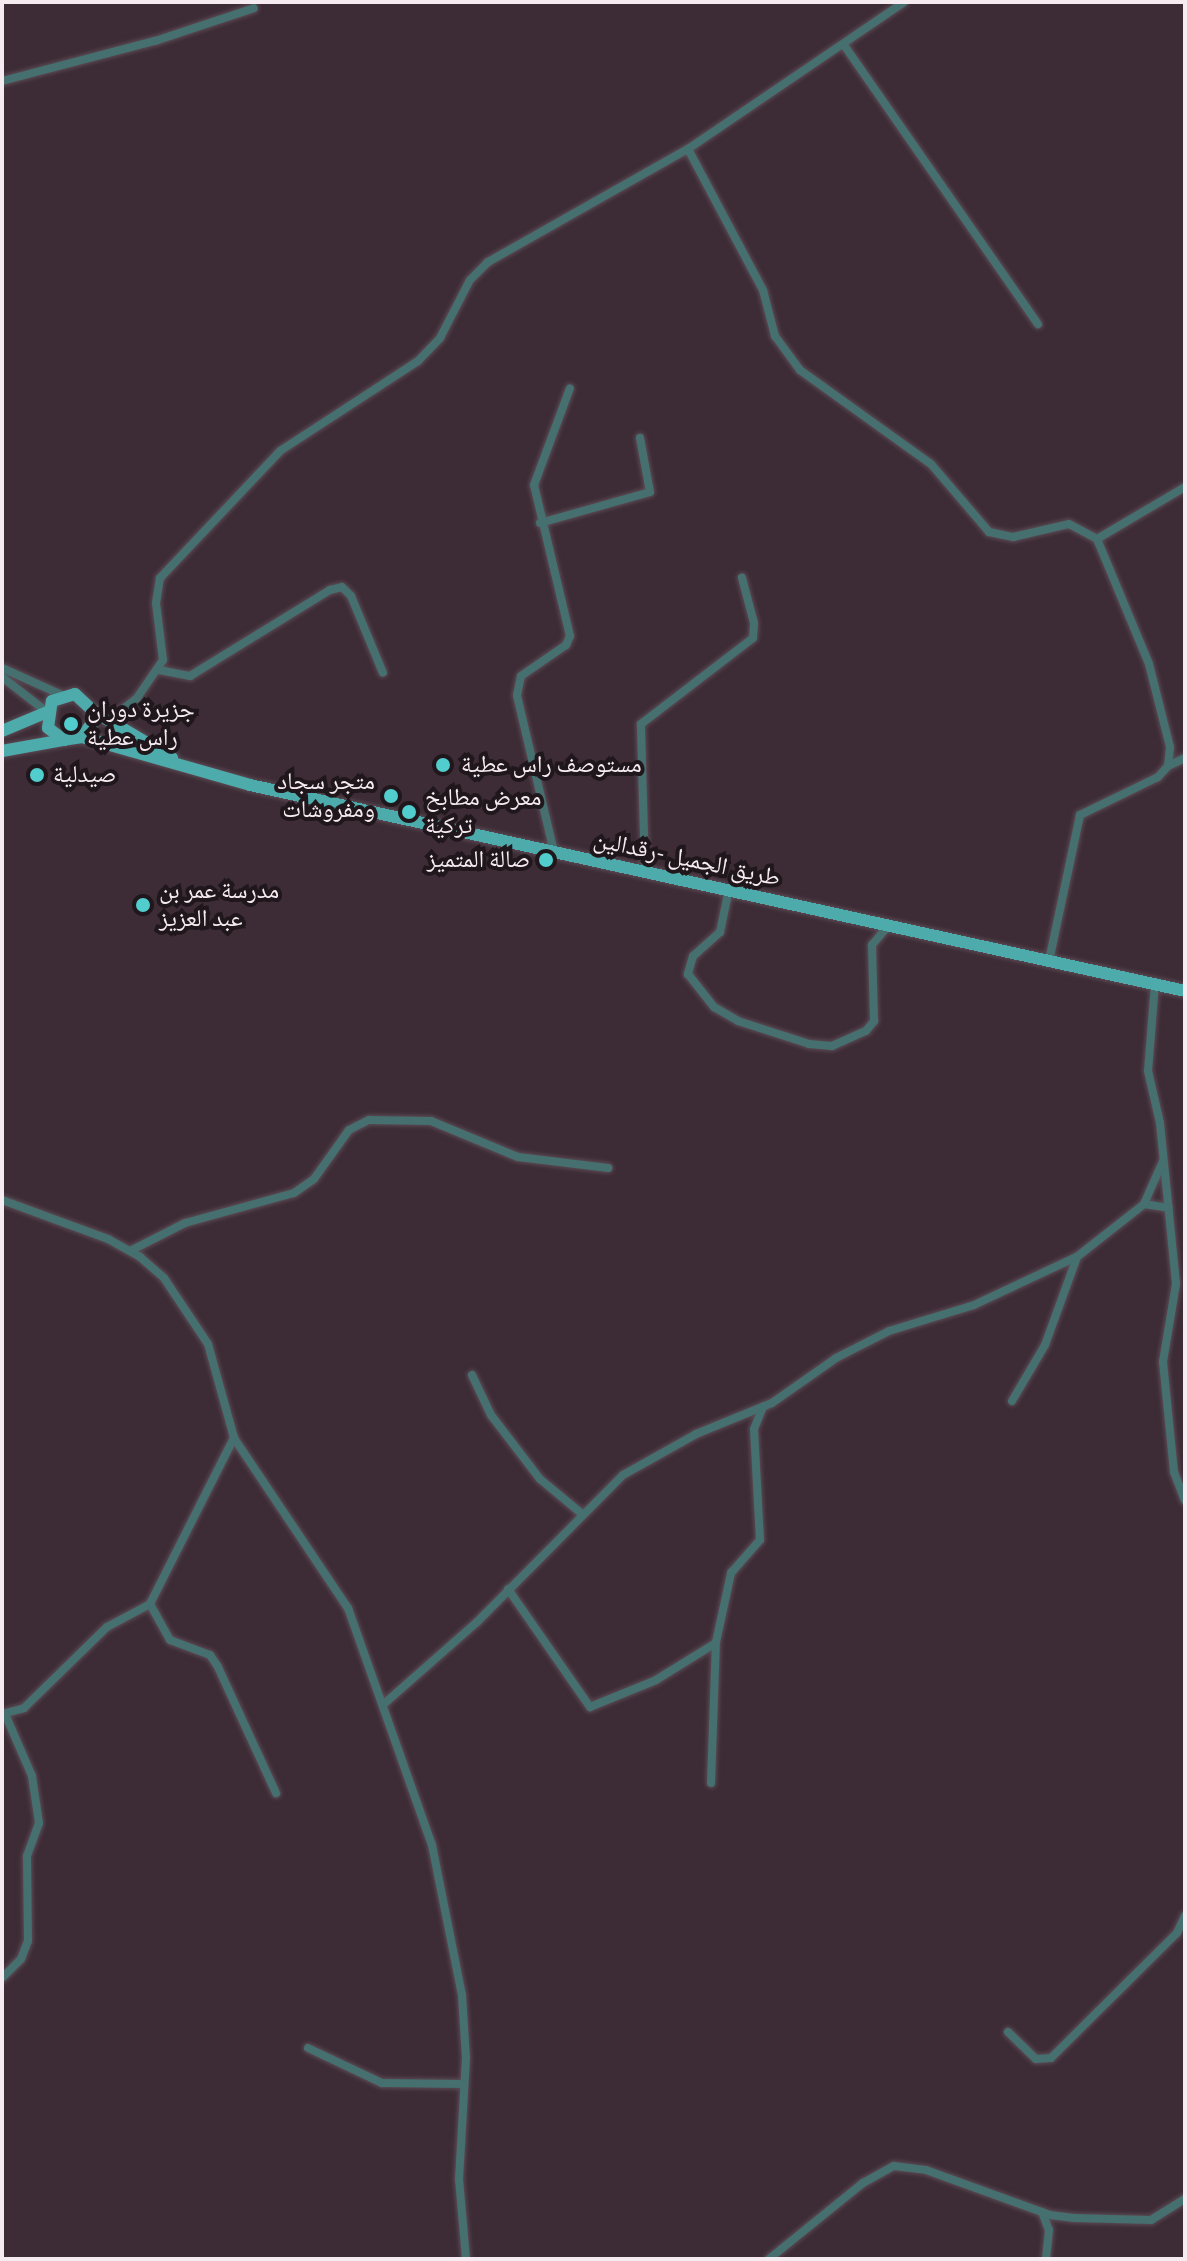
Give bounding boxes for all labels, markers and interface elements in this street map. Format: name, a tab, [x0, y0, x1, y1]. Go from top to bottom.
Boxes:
place label: جزيرة دوران راس عطية	[87, 696, 195, 752]
marker: جزيرة دوران راس عطية	[62, 715, 80, 733]
place label: مستوصف راس عطية	[461, 751, 642, 779]
marker: مستوصف راس عطية	[432, 754, 454, 776]
place label: صيدلية	[53, 761, 116, 789]
marker: صيدلية	[28, 766, 46, 784]
place label: متجر سجاد ومفروشات	[277, 768, 375, 824]
place label: معرض مطابخ تركية	[425, 784, 541, 840]
marker: متجر سجاد ومفروشات	[382, 787, 400, 805]
marker: معرض مطابخ تركية	[400, 803, 418, 821]
street label: طريق الجميل -رقدالين	[591, 825, 783, 893]
place label: صالة المتميز	[427, 846, 530, 874]
marker: صالة المتميز	[537, 851, 555, 869]
place label: مدرسة عمر بن عبد العزيز	[159, 877, 279, 933]
marker: مدرسة عمر بن عبد العزيز	[134, 896, 152, 914]

